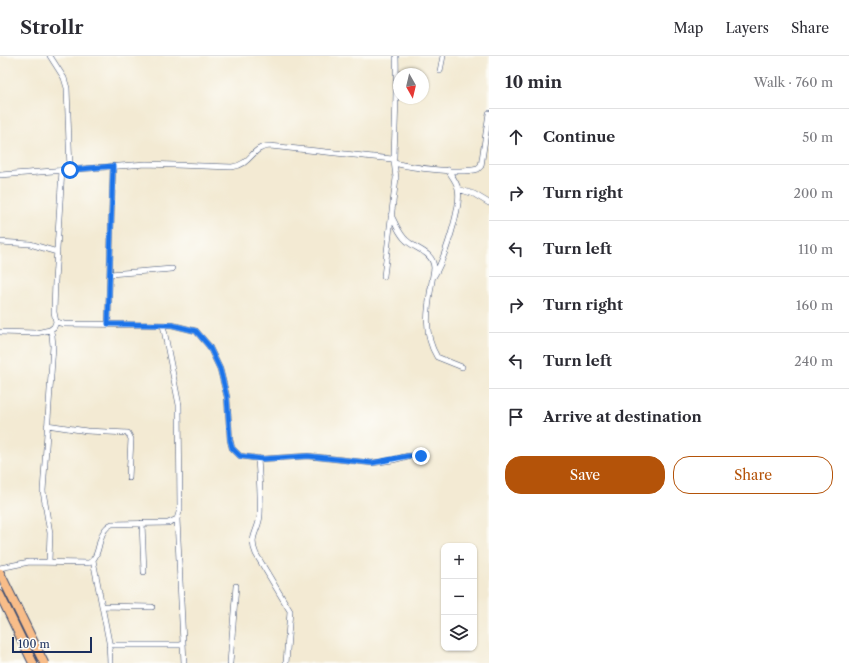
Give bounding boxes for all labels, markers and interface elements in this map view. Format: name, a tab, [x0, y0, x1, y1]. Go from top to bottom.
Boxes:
text: Strollr	[20, 16, 84, 39]
text: Map	[673, 19, 703, 37]
text: Layers	[725, 19, 769, 37]
text: Share	[791, 19, 829, 37]
north arrow	[393, 68, 429, 104]
text: 10 min	[505, 72, 562, 92]
text: Walk · 760 m	[754, 74, 833, 90]
icon: ahead	[505, 126, 527, 148]
text: Continue	[543, 127, 615, 146]
text: 50 m	[802, 129, 833, 145]
route start	[61, 161, 79, 179]
icon: right	[505, 182, 527, 204]
text: Turn right	[543, 183, 623, 202]
text: 200 m	[793, 185, 833, 201]
icon: left	[505, 238, 527, 260]
text: Turn left	[543, 239, 612, 258]
text: 110 m	[798, 241, 833, 257]
icon: right	[505, 294, 527, 316]
text: Turn right	[543, 295, 623, 314]
text: 160 m	[796, 297, 833, 313]
icon: left	[505, 350, 527, 372]
text: Turn left	[543, 351, 612, 370]
text: 240 m	[794, 353, 833, 369]
icon: arrive	[505, 406, 527, 428]
text: Arrive at destination	[543, 407, 702, 426]
route end	[412, 447, 430, 465]
button: Save	[505, 456, 665, 494]
button: Share	[673, 456, 833, 494]
map controls	[441, 543, 477, 651]
button: +	[441, 543, 477, 579]
button: −	[441, 579, 477, 615]
button: layers	[441, 615, 477, 651]
scale bar	[12, 635, 92, 654]
text: 100 m	[18, 637, 50, 651]

